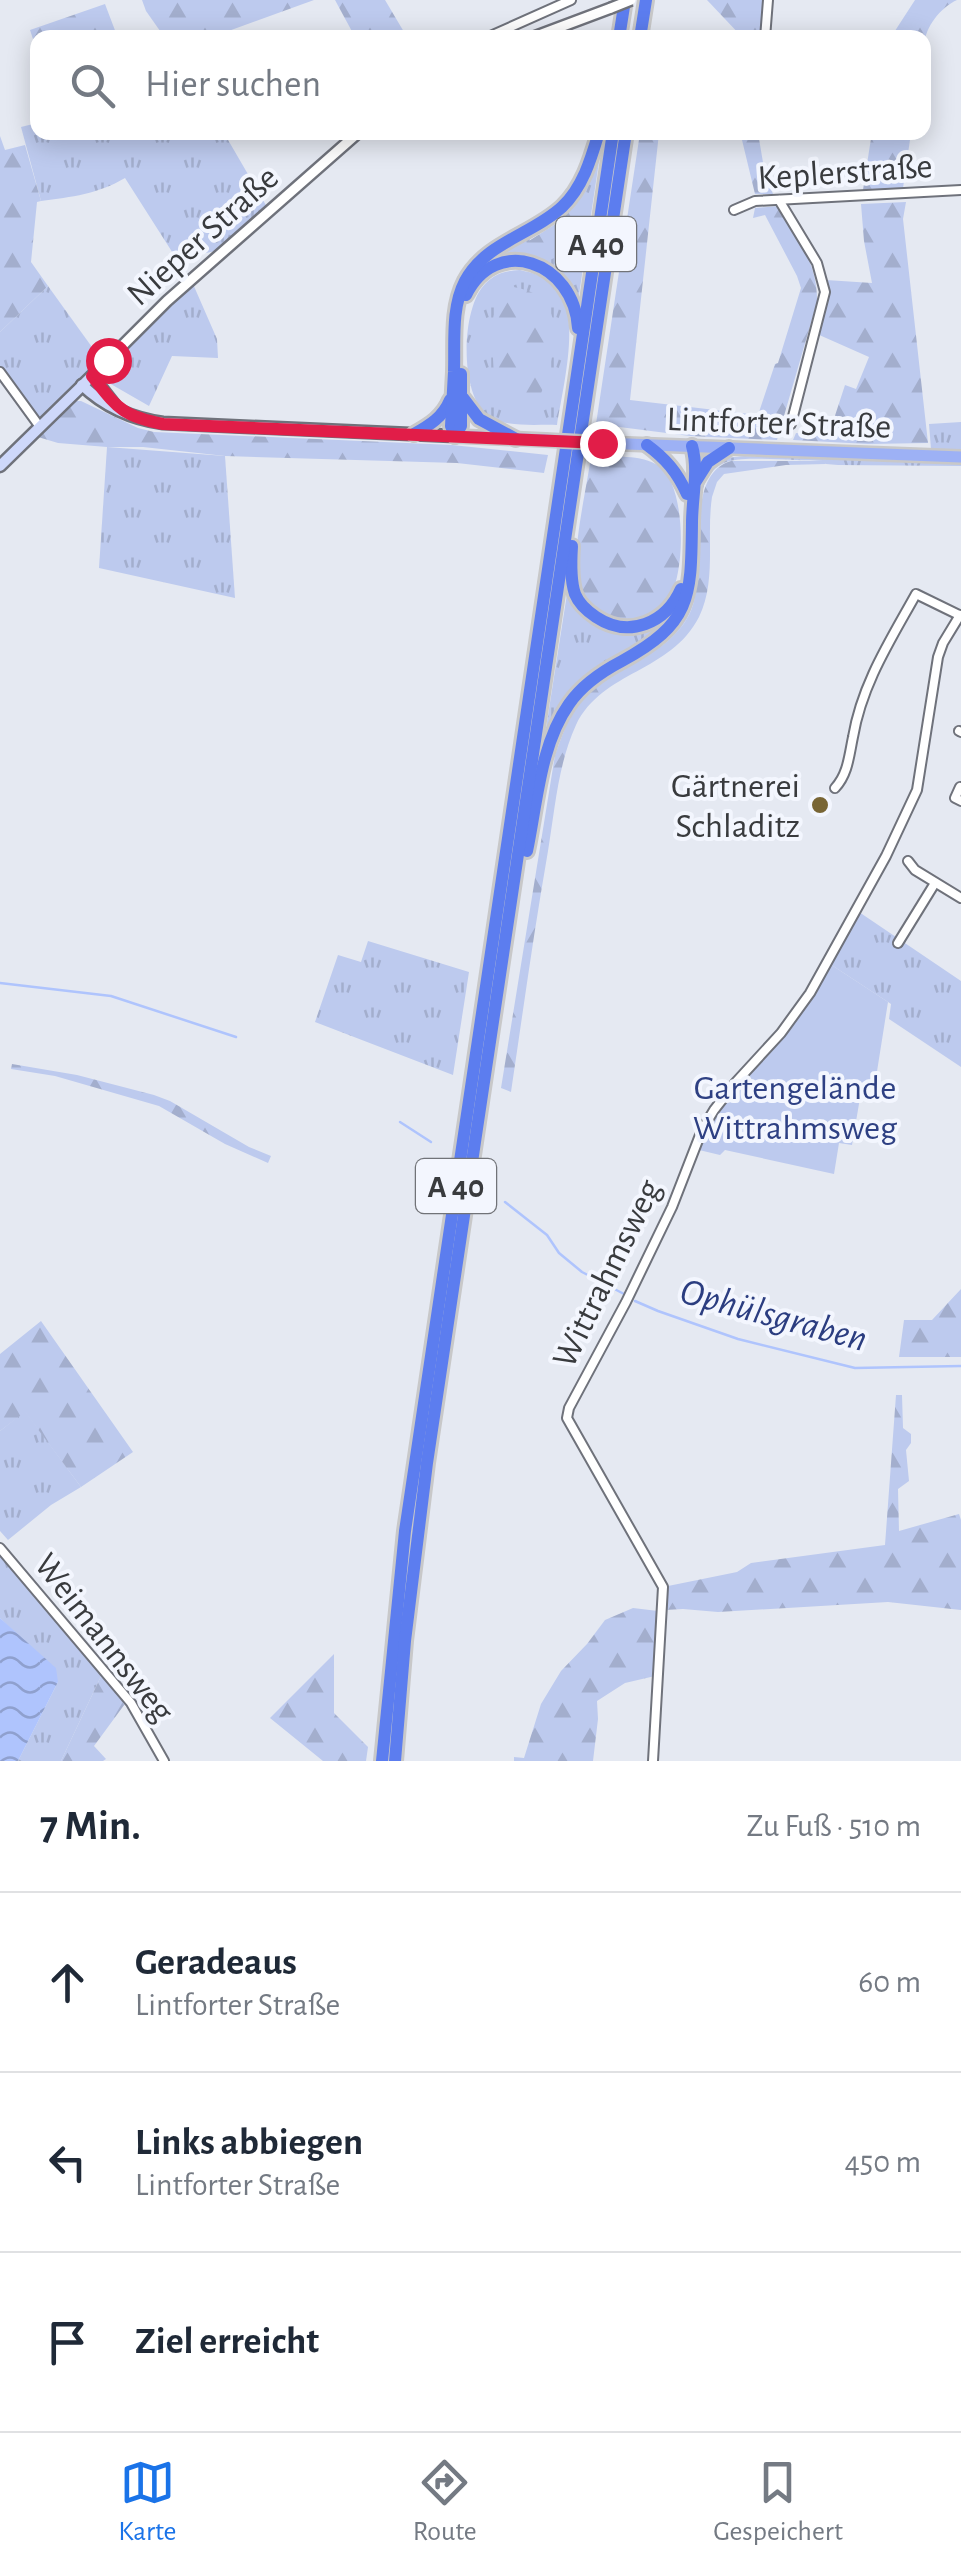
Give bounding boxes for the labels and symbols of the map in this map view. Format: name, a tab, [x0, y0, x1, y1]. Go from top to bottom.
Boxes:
street label: Keplerstraße	[757, 149, 934, 196]
street label: Nieper Straße	[121, 160, 285, 313]
road number: A 40	[556, 217, 636, 271]
route start	[86, 338, 132, 384]
street label: Lintforter Straße	[666, 402, 892, 445]
route end	[580, 421, 626, 467]
place label: Gärtnerei Schladitz	[671, 769, 800, 844]
marker: Gärtnerei Schladitz	[809, 794, 831, 816]
park label: Gartengelände Wittrahmsweg	[693, 1071, 897, 1146]
road number: A 40	[416, 1159, 496, 1213]
street label: Wittrahmsweg	[547, 1174, 668, 1373]
water label: Ophülsgraben	[676, 1273, 871, 1359]
street label: Weimannsweg	[28, 1547, 180, 1729]

